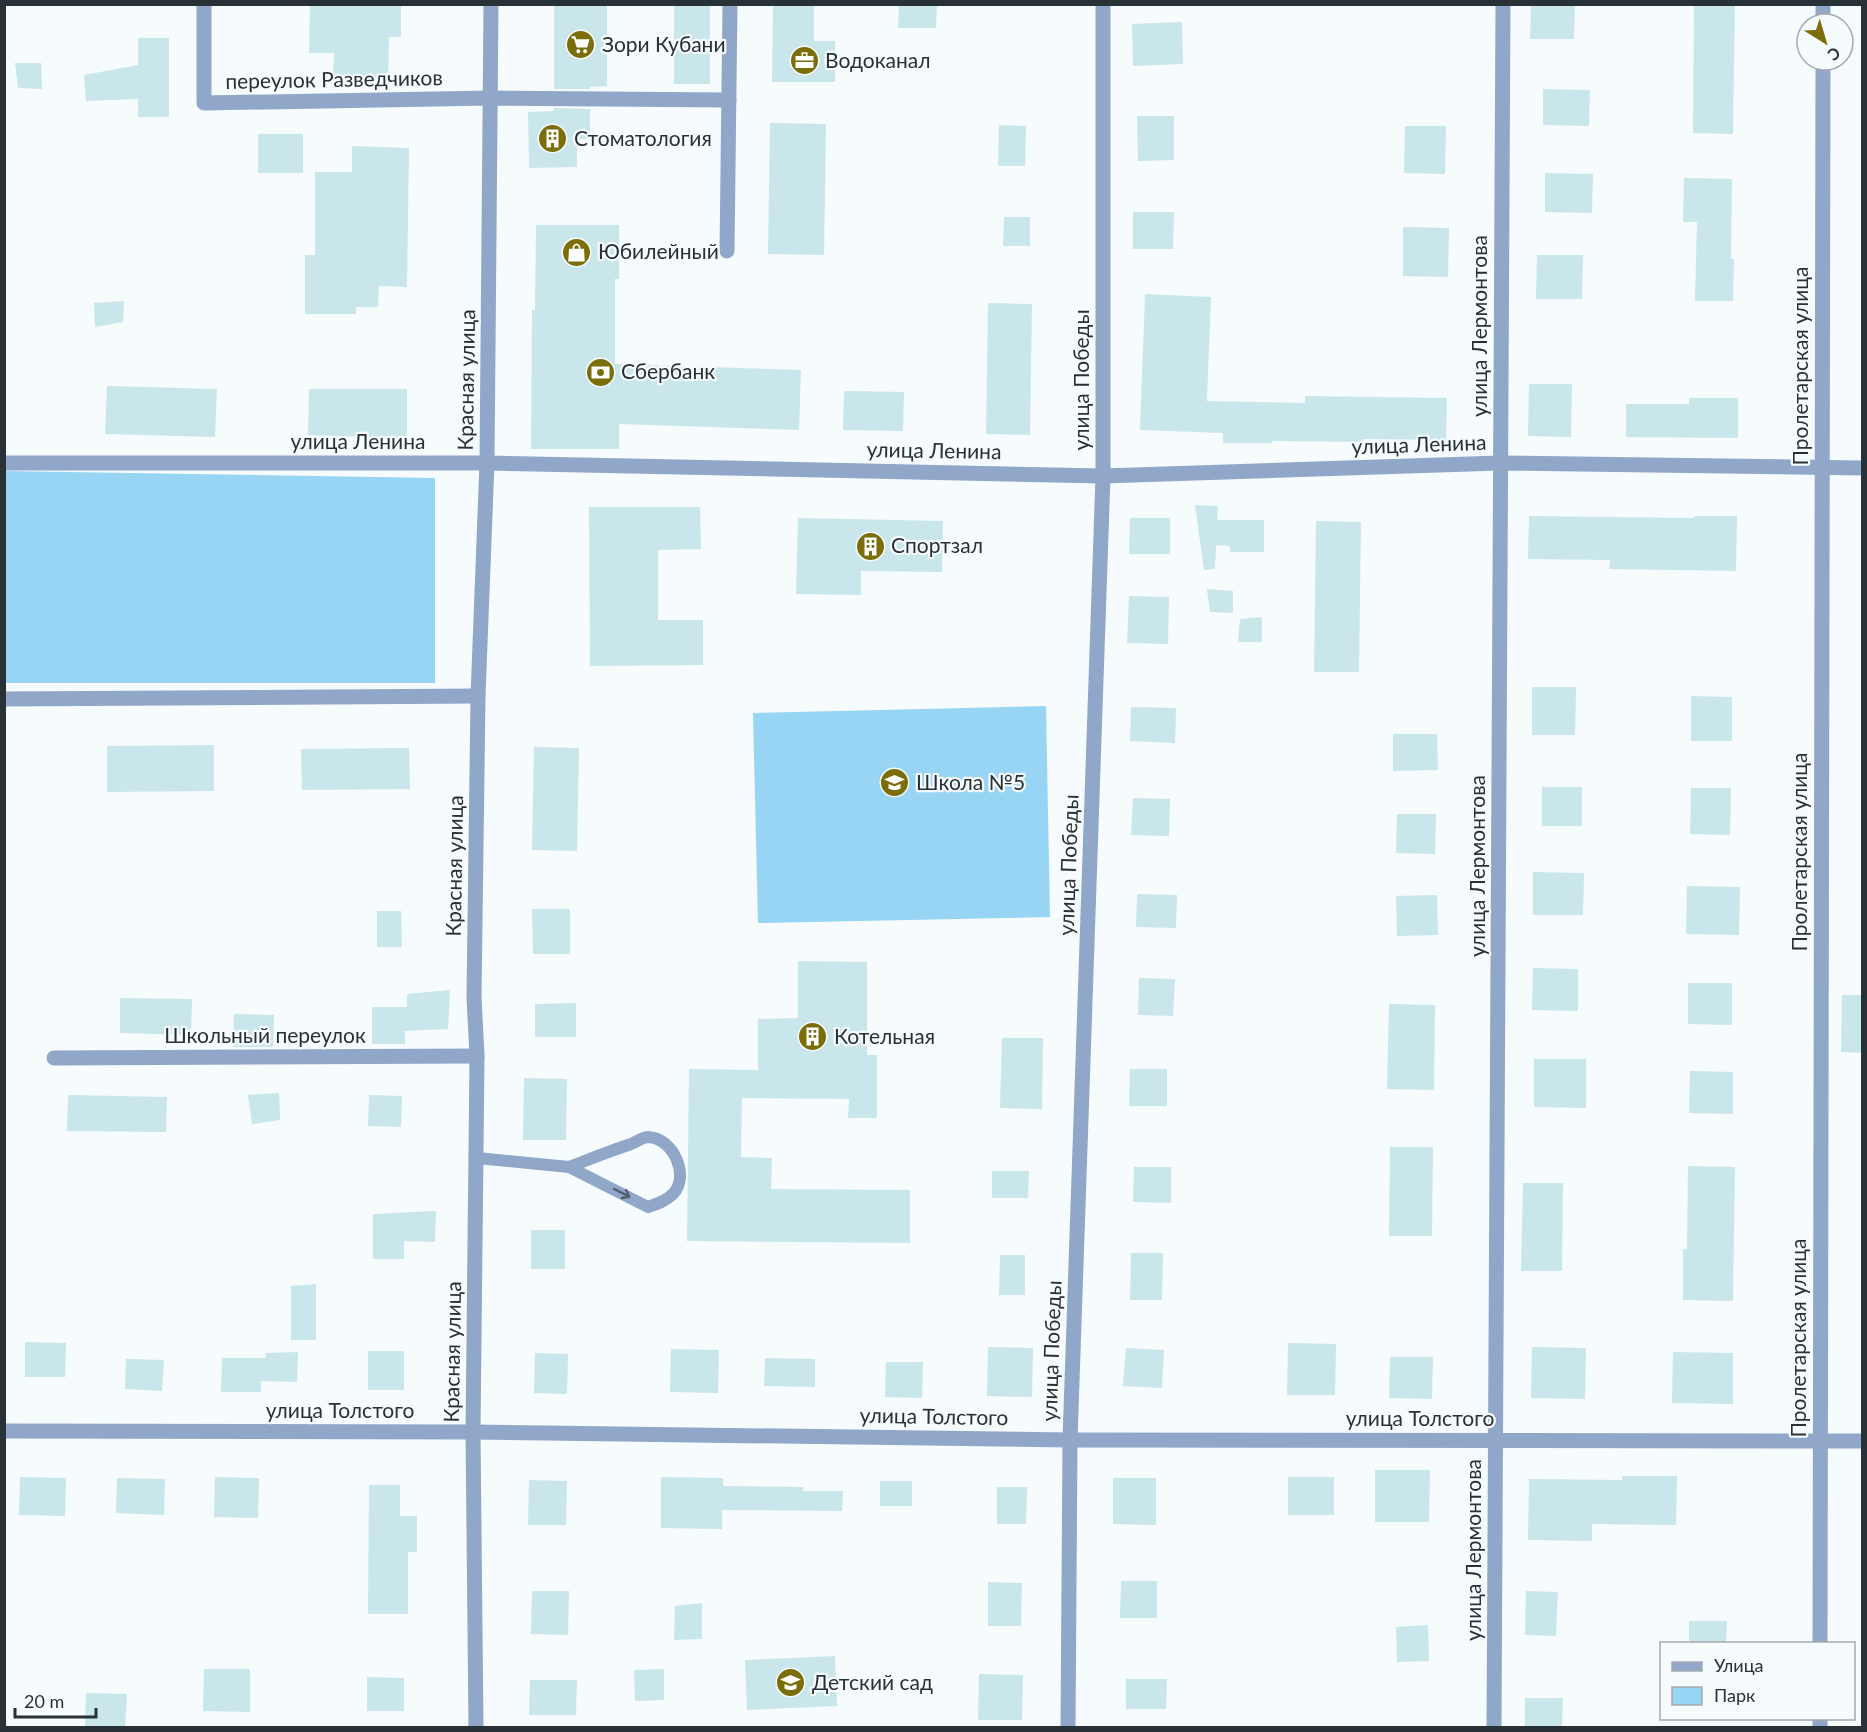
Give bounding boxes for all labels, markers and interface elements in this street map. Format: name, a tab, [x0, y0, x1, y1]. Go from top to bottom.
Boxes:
north arrow	[1795, 12, 1855, 72]
supermarket icon: Зори Кубани	[565, 29, 597, 61]
place label: Зори Кубани	[602, 31, 726, 56]
text: С	[1824, 44, 1844, 65]
office icon: Водоканал	[788, 45, 820, 77]
place label: Водоканал	[825, 47, 930, 72]
street label: переулок Разведчиков	[225, 64, 443, 93]
building icon: Стоматология	[537, 123, 569, 155]
place label: Стоматология	[574, 125, 712, 150]
street label: улица Лермонтова	[1466, 235, 1491, 417]
shop icon: Юбилейный	[561, 236, 593, 268]
place label: Юбилейный	[598, 238, 719, 263]
street label: Пролетарская улица	[1787, 267, 1812, 466]
street label: Красная улица	[452, 309, 479, 451]
street label: улица Победы	[1068, 309, 1093, 451]
bank icon: Сбербанк	[584, 356, 616, 388]
place label: Сбербанк	[621, 358, 715, 383]
street label: улица Ленина	[291, 428, 425, 453]
street label: улица Ленина	[1351, 429, 1487, 458]
street label: улица Ленина	[866, 436, 1002, 463]
building icon: Спортзал	[854, 530, 886, 562]
place label: Спортзал	[891, 532, 983, 557]
street label: Пролетарская улица	[1786, 753, 1811, 952]
school or university icon: Школа №5	[879, 767, 911, 799]
place label: Школа №5	[916, 769, 1025, 794]
street label: улица Лермонтова	[1464, 775, 1489, 957]
street label: улица Победы	[1053, 794, 1082, 936]
street label: Красная улица	[440, 795, 467, 937]
building icon: Котельная	[797, 1021, 829, 1053]
street label: Школьный переулок	[164, 1022, 366, 1047]
place label: Котельная	[834, 1023, 935, 1048]
one-way arrow	[612, 1188, 630, 1200]
street label: Пролетарская улица	[1785, 1239, 1810, 1438]
street label: улица Победы	[1036, 1280, 1065, 1422]
street label: Красная улица	[438, 1281, 465, 1423]
street label: улица Толстого	[266, 1397, 414, 1422]
street label: улица Толстого	[859, 1402, 1009, 1429]
street label: улица Толстого	[1346, 1405, 1494, 1430]
street label: улица Лермонтова	[1460, 1459, 1485, 1641]
legend	[1660, 1642, 1855, 1720]
text: Улица	[1714, 1654, 1764, 1676]
school or university icon: Детский сад	[775, 1667, 807, 1699]
place label: Детский сад	[812, 1669, 933, 1694]
scale bar	[15, 1681, 96, 1719]
text: Парк	[1714, 1684, 1756, 1706]
text: 20 m	[24, 1690, 64, 1712]

